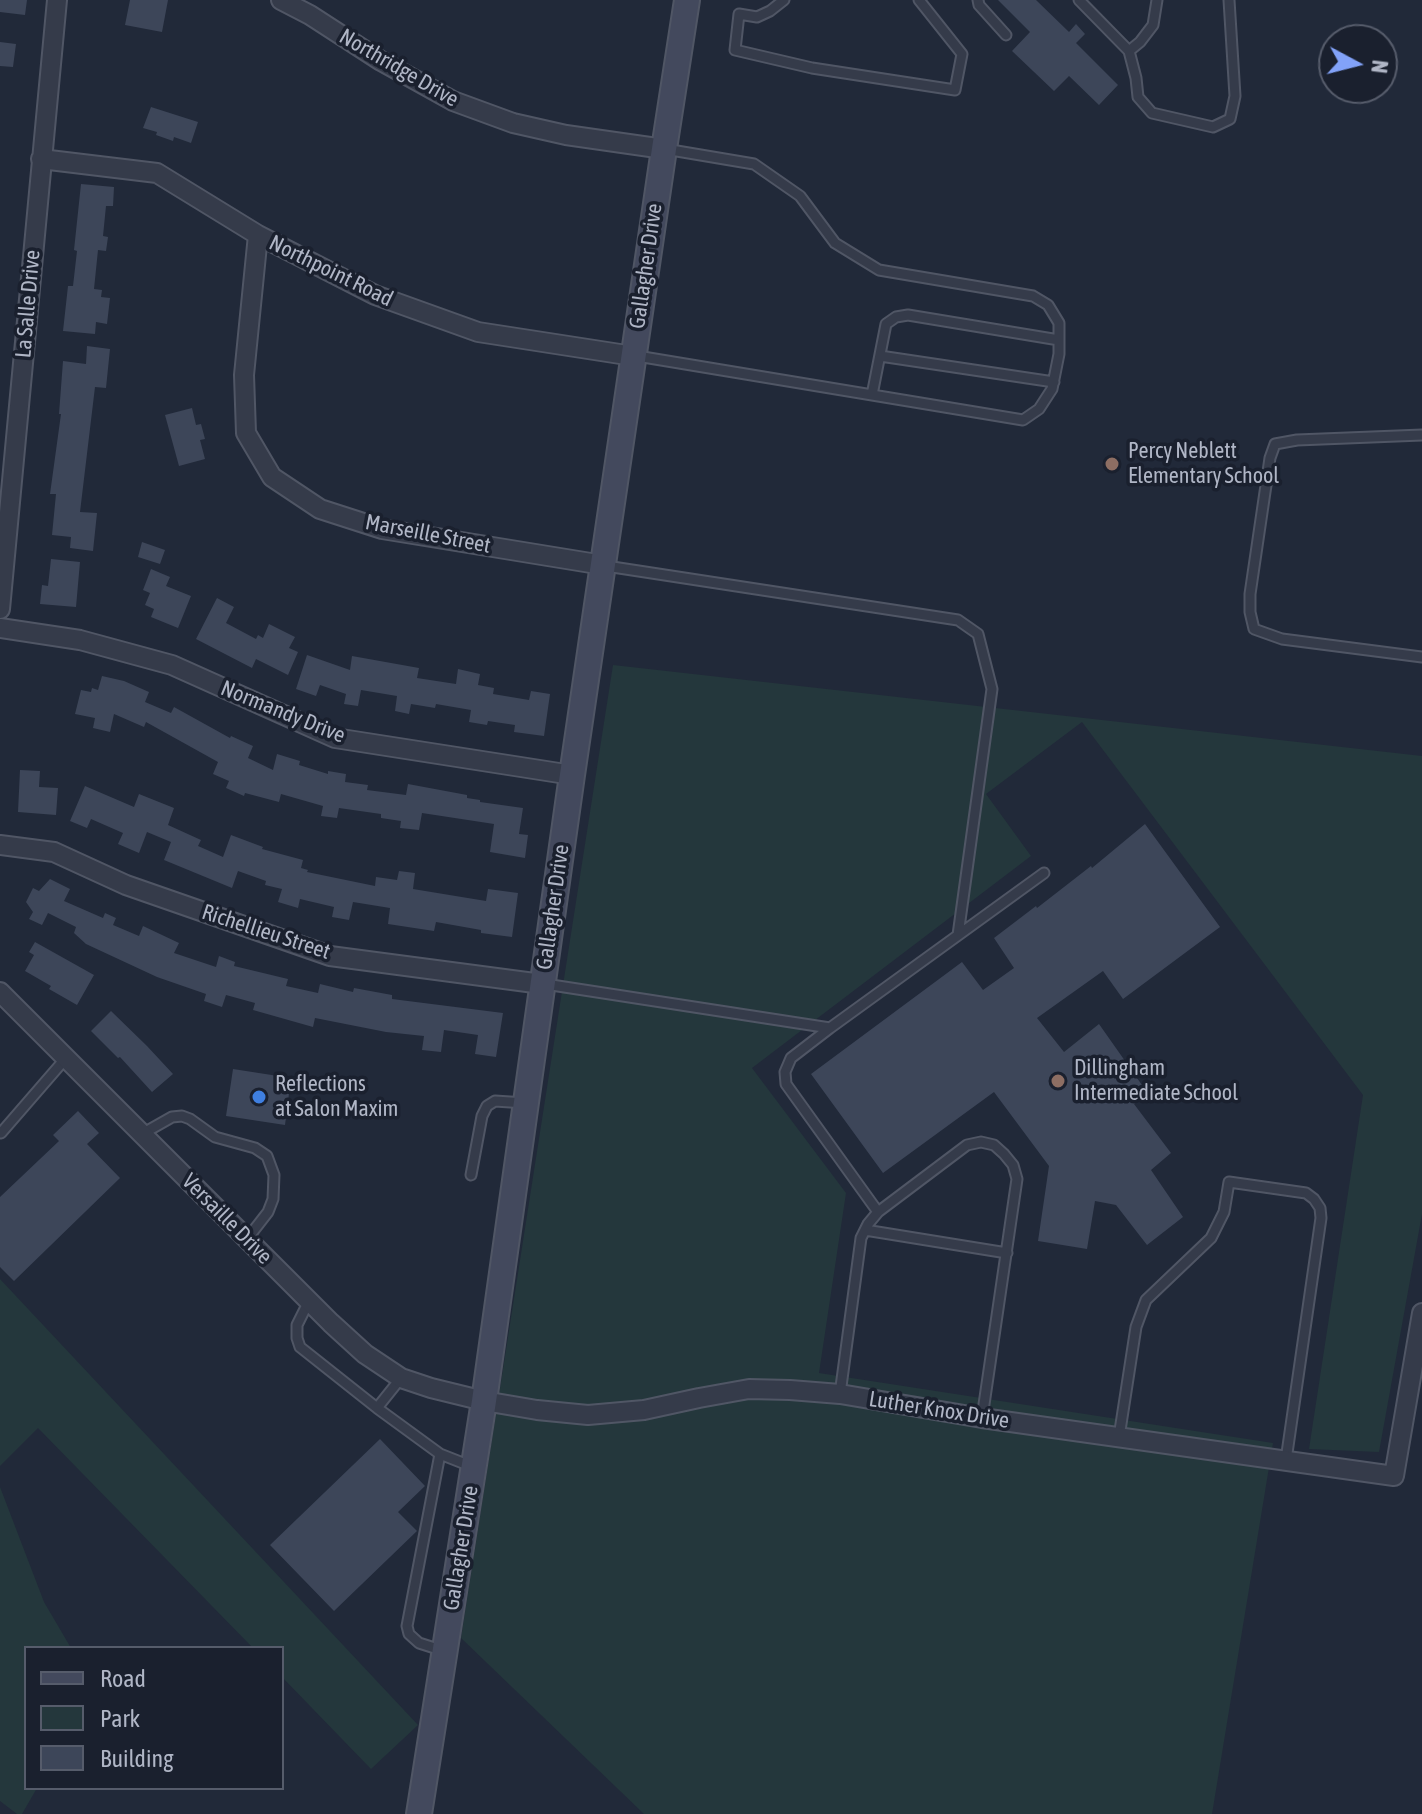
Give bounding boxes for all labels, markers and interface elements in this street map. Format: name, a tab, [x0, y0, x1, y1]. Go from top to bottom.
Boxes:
street label: Northridge Drive	[335, 23, 463, 113]
north arrow	[1318, 24, 1398, 104]
text: N	[1366, 59, 1394, 75]
street label: Gallagher Drive	[624, 202, 668, 330]
street label: Northpoint Road	[265, 230, 397, 312]
street label: La Salle Drive	[10, 249, 46, 359]
place label: Percy Neblett Elementary School	[1128, 438, 1279, 490]
marker: Percy Neblett Elementary School	[1103, 455, 1121, 473]
street label: Marseille Street	[363, 509, 493, 559]
street label: Normandy Drive	[217, 675, 349, 749]
street label: Gallagher Drive	[531, 843, 575, 971]
street label: Richellieu Street	[198, 899, 334, 965]
place label: Dillingham Intermediate School	[1074, 1055, 1238, 1106]
place label: Reflections at Salon Maxim	[275, 1071, 398, 1122]
marker: Dillingham Intermediate School	[1049, 1072, 1067, 1090]
marker: Reflections at Salon Maxim	[250, 1088, 268, 1106]
street label: Versaille Drive	[176, 1168, 278, 1270]
street label: Luther Knox Drive	[867, 1386, 1011, 1434]
street label: Gallagher Drive	[438, 1484, 484, 1612]
legend	[24, 1646, 284, 1790]
text: Road	[100, 1665, 146, 1692]
text: Park	[100, 1705, 140, 1732]
text: Building	[100, 1745, 173, 1772]

